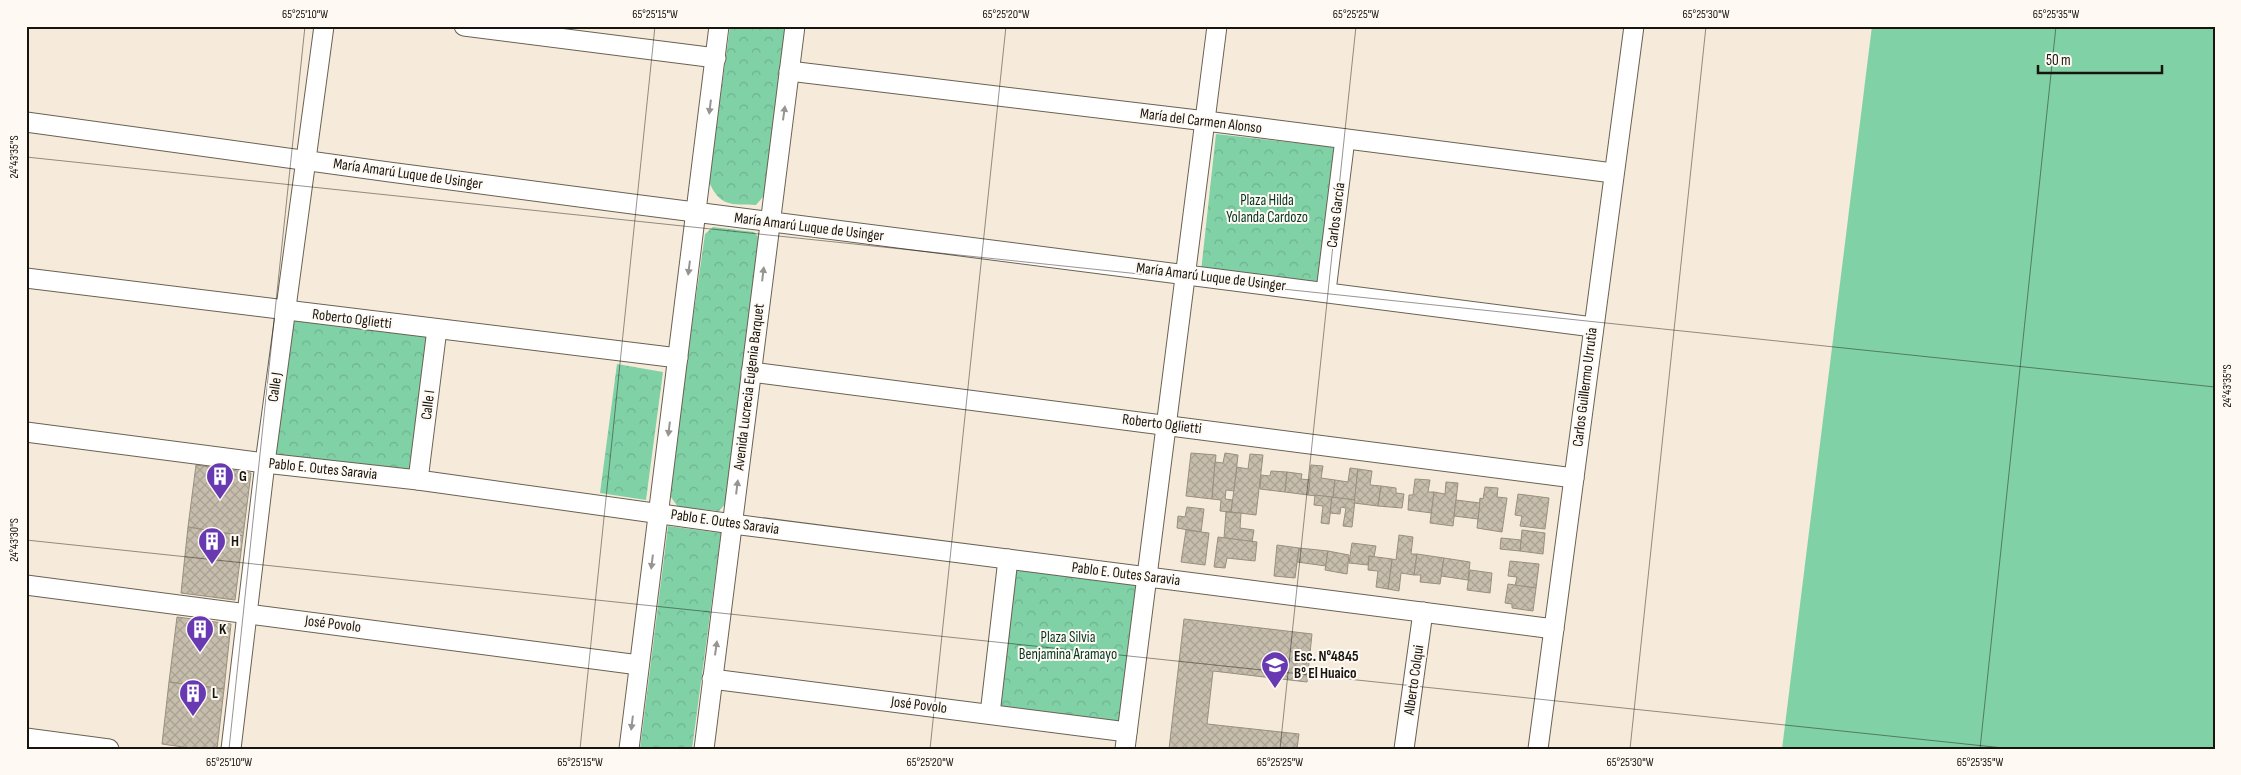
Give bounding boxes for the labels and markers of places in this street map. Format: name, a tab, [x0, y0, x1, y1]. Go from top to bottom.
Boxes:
building icon: G	[205, 461, 235, 500]
place label: G	[239, 467, 247, 486]
building icon: H	[197, 526, 227, 565]
place label: H	[231, 532, 239, 551]
building icon: K	[185, 614, 215, 653]
place label: K	[219, 620, 227, 639]
place label: Esc. N°4845 B° El Huaico	[1294, 647, 1359, 683]
school or university icon: Esc. N°4845 B° El Huaico	[1260, 650, 1290, 689]
building icon: L	[178, 678, 208, 717]
place label: L	[212, 684, 218, 703]

